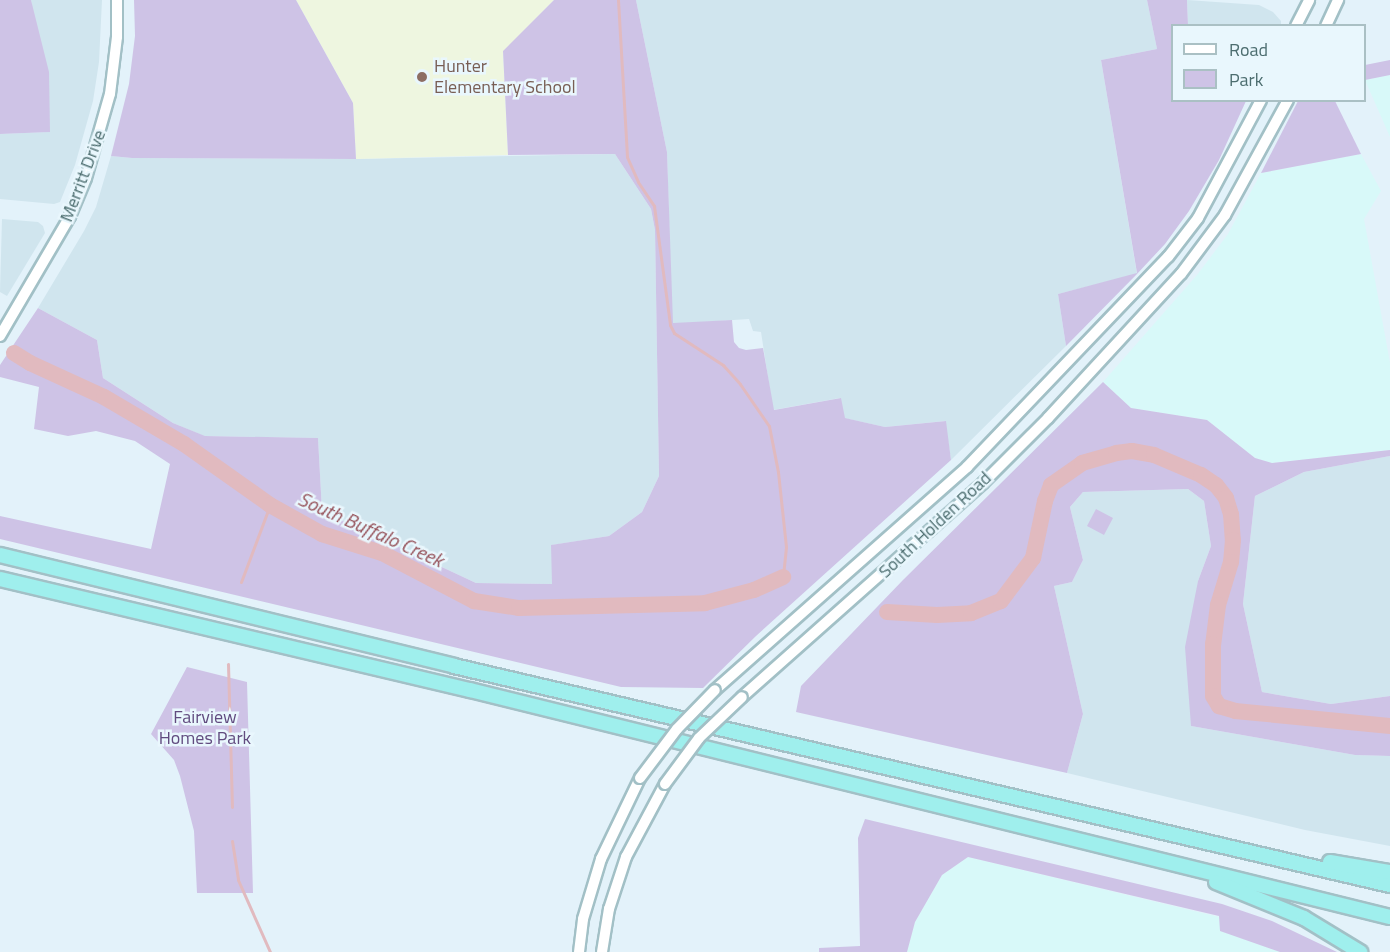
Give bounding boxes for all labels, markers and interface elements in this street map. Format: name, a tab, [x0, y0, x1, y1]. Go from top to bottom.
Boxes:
legend	[1171, 24, 1366, 102]
text: Road	[1229, 36, 1268, 63]
place label: Hunter Elementary School	[434, 56, 576, 98]
text: Park	[1229, 66, 1263, 93]
marker: Hunter Elementary School	[415, 70, 429, 84]
street label: Merritt Drive	[56, 127, 110, 225]
street label: South Holden Road	[874, 467, 996, 583]
water label: South Buffalo Creek	[295, 486, 447, 572]
park label: Fairview Homes Park	[159, 707, 251, 750]

